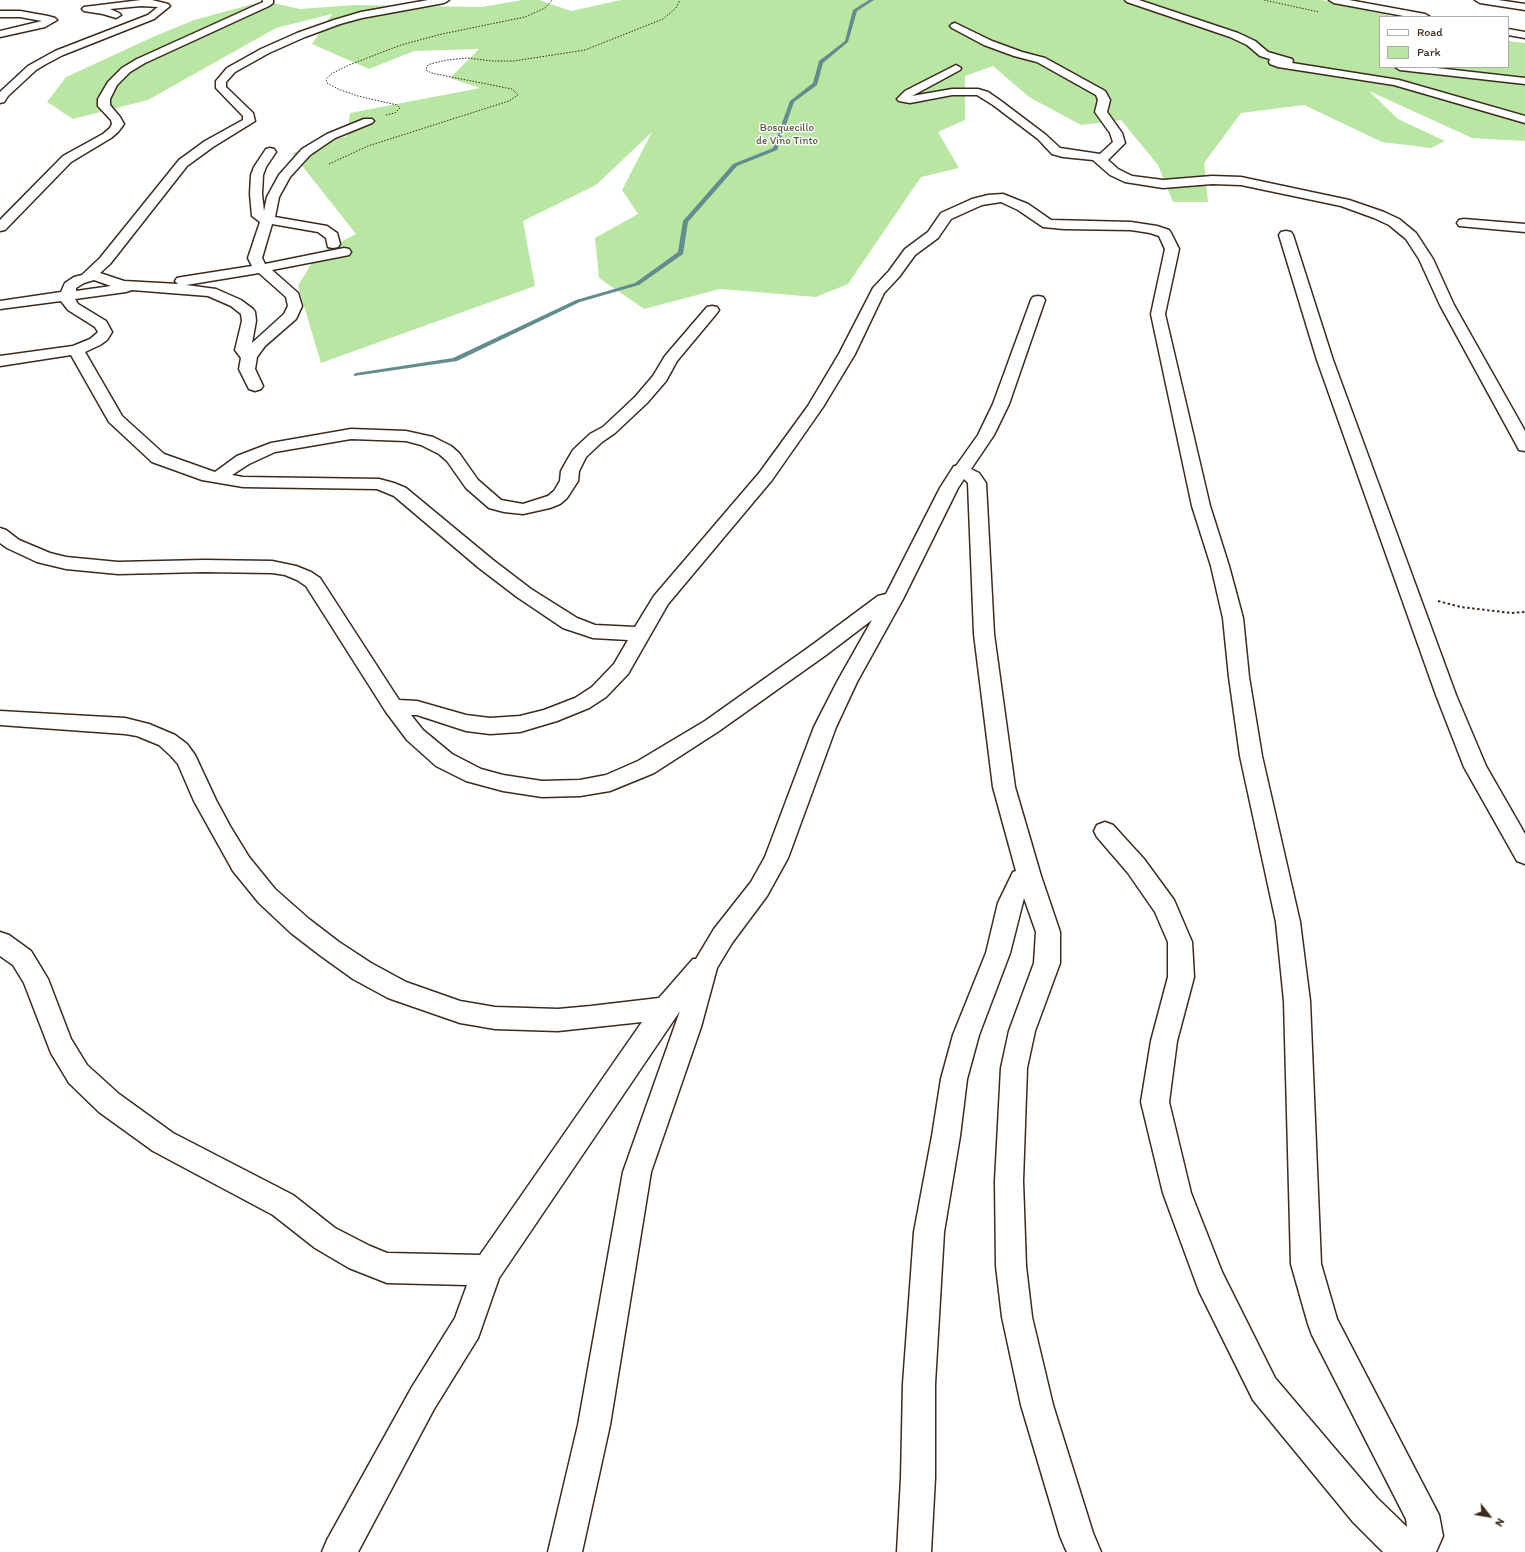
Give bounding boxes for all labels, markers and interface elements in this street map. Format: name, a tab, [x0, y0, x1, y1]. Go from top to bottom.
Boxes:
legend	[1379, 16, 1509, 68]
text: Road	[1417, 25, 1443, 39]
text: Park	[1417, 45, 1441, 59]
park label: Bosquecillo de Vino Tinto	[756, 121, 818, 147]
north arrow	[1469, 1496, 1509, 1536]
text: N	[1492, 1516, 1507, 1529]

